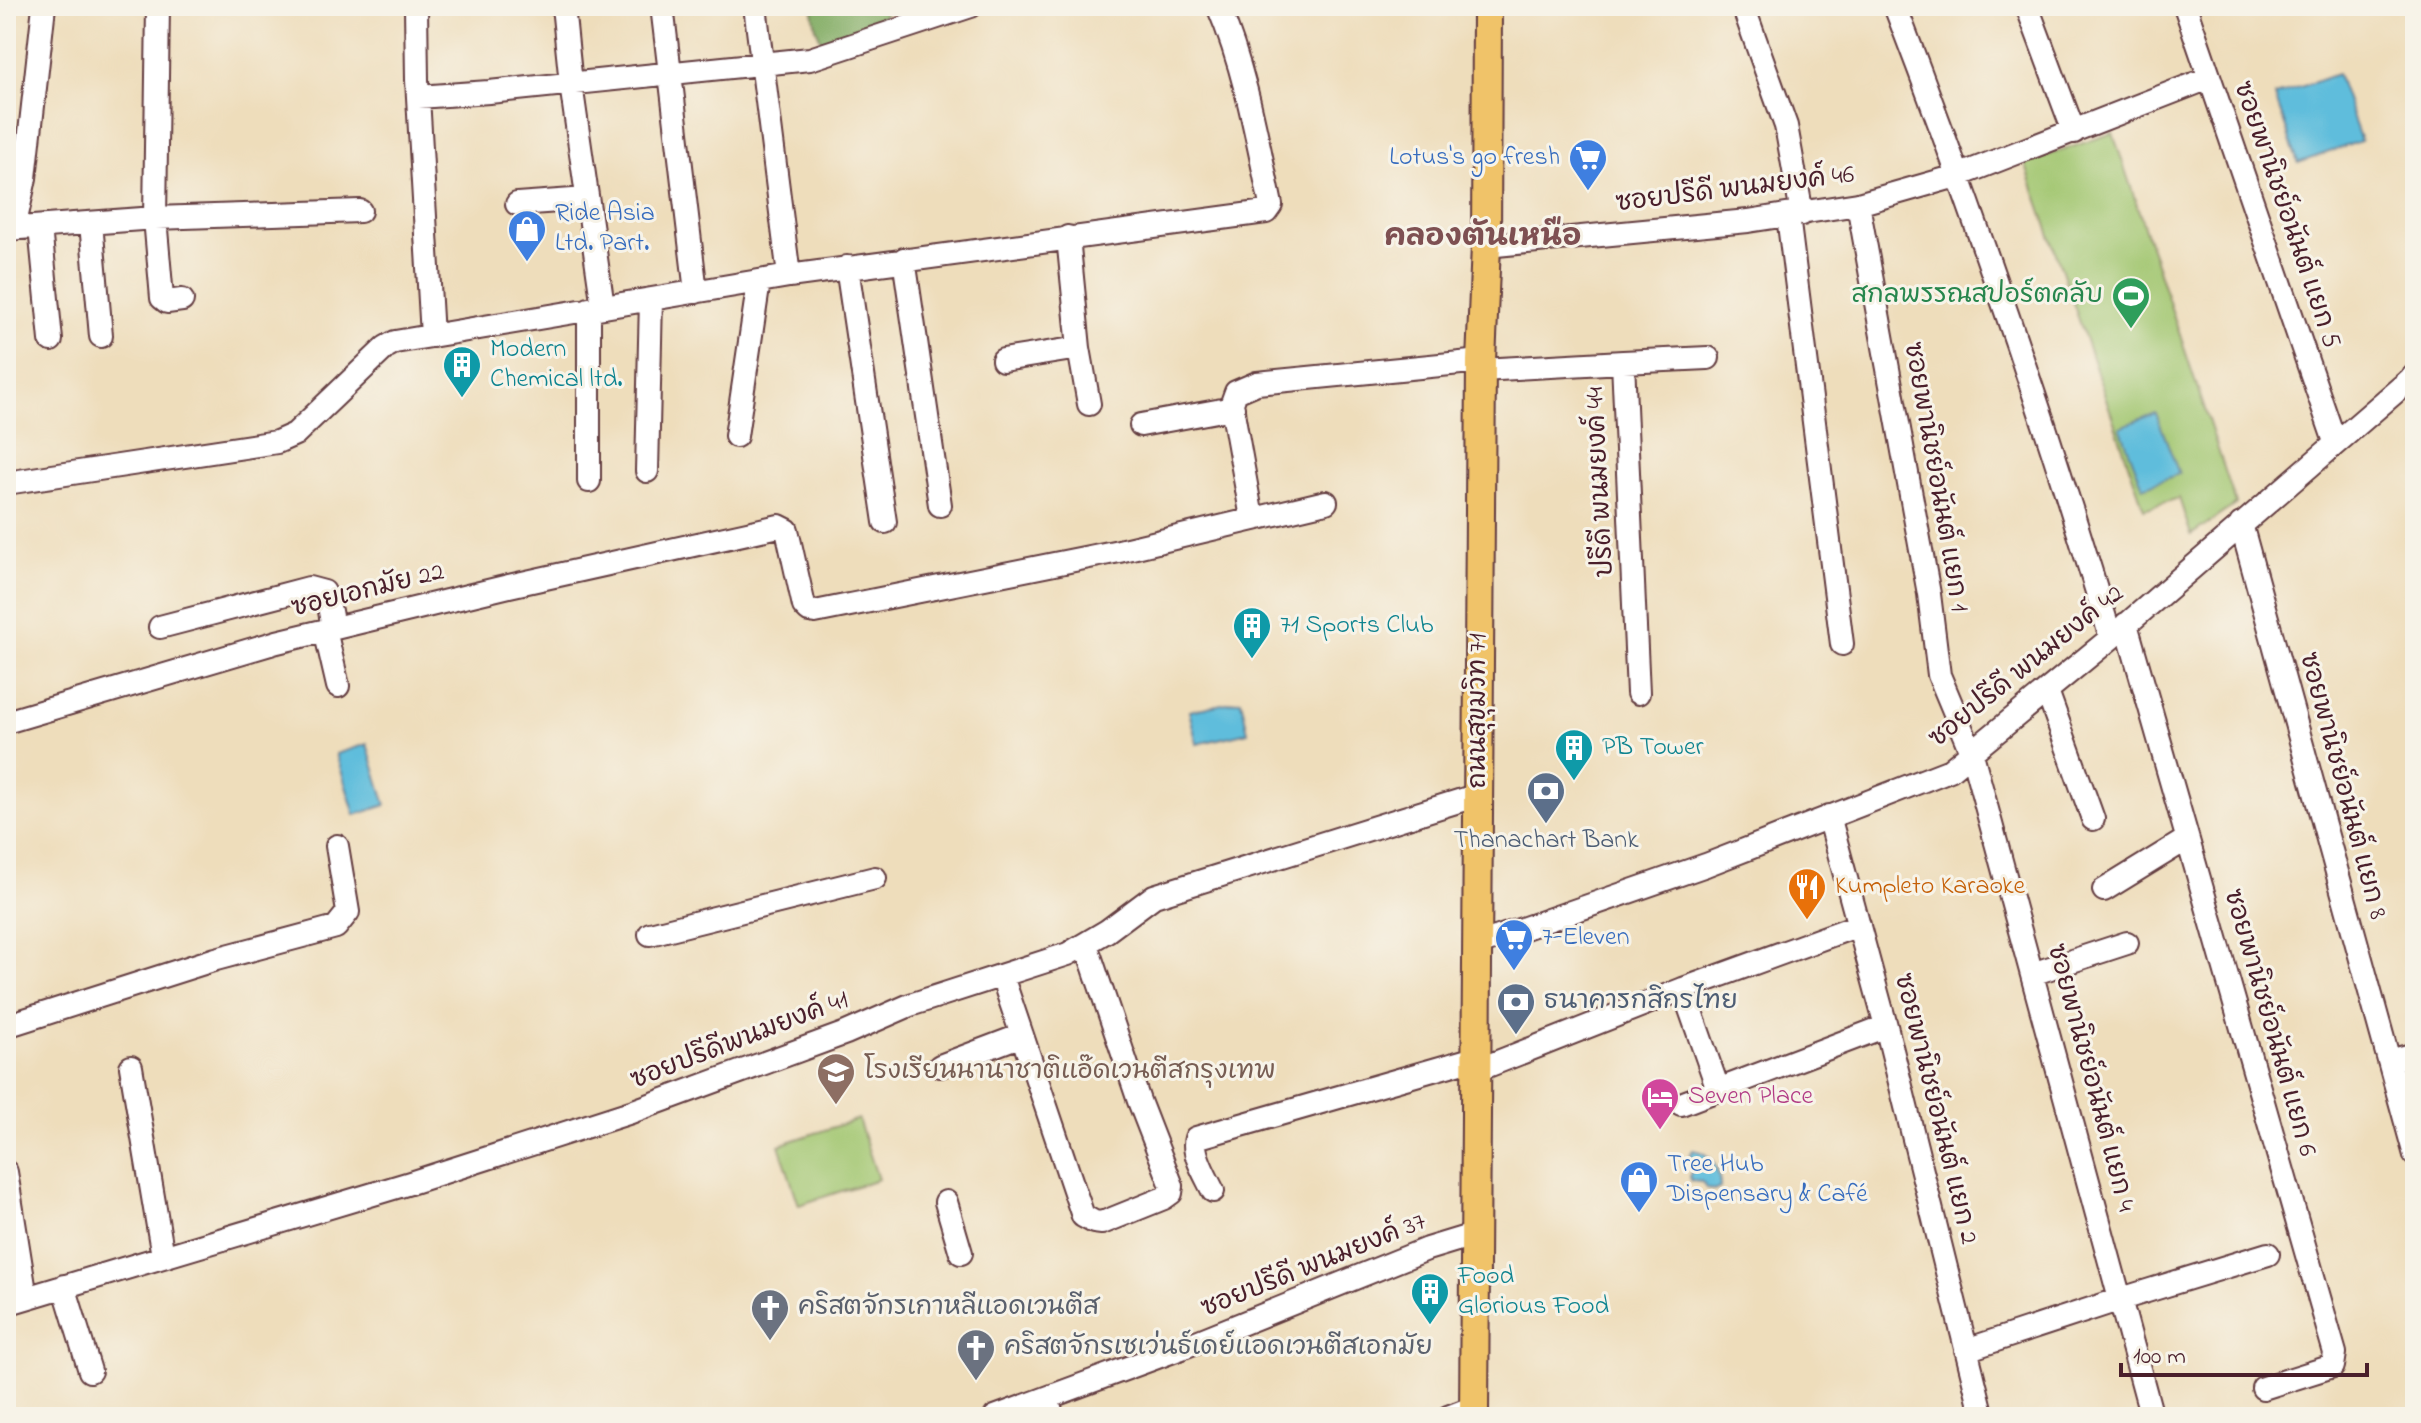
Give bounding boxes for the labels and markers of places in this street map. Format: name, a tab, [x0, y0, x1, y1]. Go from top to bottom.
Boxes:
supermarket icon: Lotus's go fresh	[1567, 137, 1609, 192]
place label: Lotus's go fresh	[1389, 139, 1560, 177]
place label: Ride Asia Ltd. Part.	[555, 195, 655, 263]
shop icon: Ride Asia Ltd. Part.	[506, 208, 548, 263]
sports icon: สกลพรรณสปอร์ตคลับ	[2110, 275, 2152, 330]
place label: สกลพรรณสปอร์ตคลับ	[1851, 277, 2103, 315]
place label: Modern Chemical ltd.	[490, 331, 623, 399]
building icon: Modern Chemical ltd.	[441, 344, 483, 399]
building icon: 71 Sports Club	[1231, 605, 1273, 660]
place label: 71 Sports Club	[1280, 607, 1434, 645]
building icon: PB Tower	[1553, 727, 1595, 782]
place label: PB Tower	[1602, 729, 1705, 767]
bank icon: Thanachart Bank	[1525, 770, 1567, 825]
place label: Thanachart Bank	[1453, 822, 1639, 860]
restaurant icon: Kumpleto Karaoke	[1786, 866, 1828, 921]
place label: Kumpleto Karaoke	[1835, 868, 2026, 906]
supermarket icon: 7-Eleven	[1493, 917, 1535, 972]
place label: 7-Eleven	[1542, 919, 1630, 957]
bank icon: ธนาคารกสิกรไทย	[1495, 981, 1537, 1036]
place label: ธนาคารกสิกรไทย	[1544, 983, 1738, 1021]
school or university icon: โรงเรียนนานาชาติแอ๊ดเวนตีสกรุงเทพ	[815, 1051, 857, 1106]
place label: โรงเรียนนานาชาติแอ๊ดเวนตีสกรุงเทพ	[864, 1053, 1276, 1091]
hotel icon: Seven Place	[1639, 1076, 1681, 1131]
place label: Seven Place	[1688, 1078, 1814, 1116]
place label: Tree Hub Dispensary & Café	[1666, 1146, 1868, 1214]
shop icon: Tree Hub Dispensary & Café	[1618, 1159, 1660, 1214]
place label: Food Glorious Food	[1457, 1258, 1610, 1326]
building icon: Food Glorious Food	[1409, 1271, 1451, 1326]
church icon: คริสตจักรเกาหลีแอดเวนตีส	[749, 1287, 791, 1342]
place label: คริสตจักรเกาหลีแอดเวนตีส	[798, 1289, 1101, 1327]
church icon: คริสตจักรเซเว่นธ์เดย์แอดเวนตีสเอกมัย	[955, 1327, 997, 1382]
place label: คริสตจักรเซเว่นธ์เดย์แอดเวนตีสเอกมัย	[1004, 1329, 1433, 1367]

